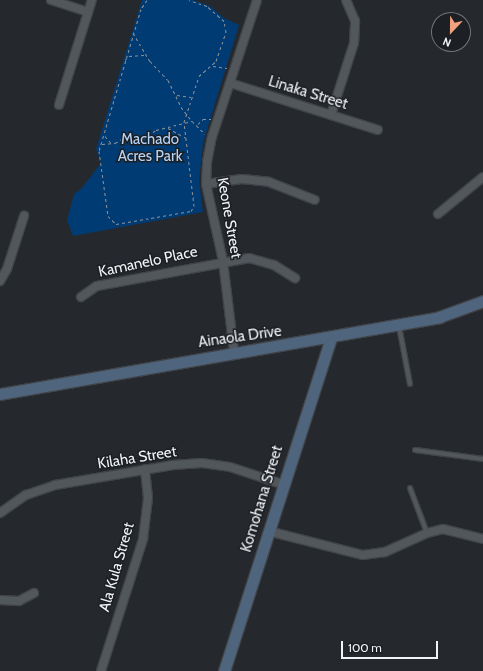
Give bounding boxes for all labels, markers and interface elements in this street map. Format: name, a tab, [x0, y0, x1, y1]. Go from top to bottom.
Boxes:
north arrow	[431, 12, 471, 52]
text: N	[441, 34, 453, 50]
street label: Linaka Street	[266, 72, 350, 114]
park label: Machado Acres Park	[118, 130, 182, 165]
street label: Keone Street	[213, 176, 245, 260]
street label: Kamanelo Place	[97, 243, 199, 281]
street label: Ainaola Drive	[197, 322, 283, 352]
street label: Kilaha Street	[96, 443, 178, 473]
street label: Komohana Street	[237, 444, 287, 554]
street label: Ala Kula Street	[96, 520, 138, 614]
scale bar	[343, 633, 440, 659]
text: 100 m	[348, 640, 382, 655]

